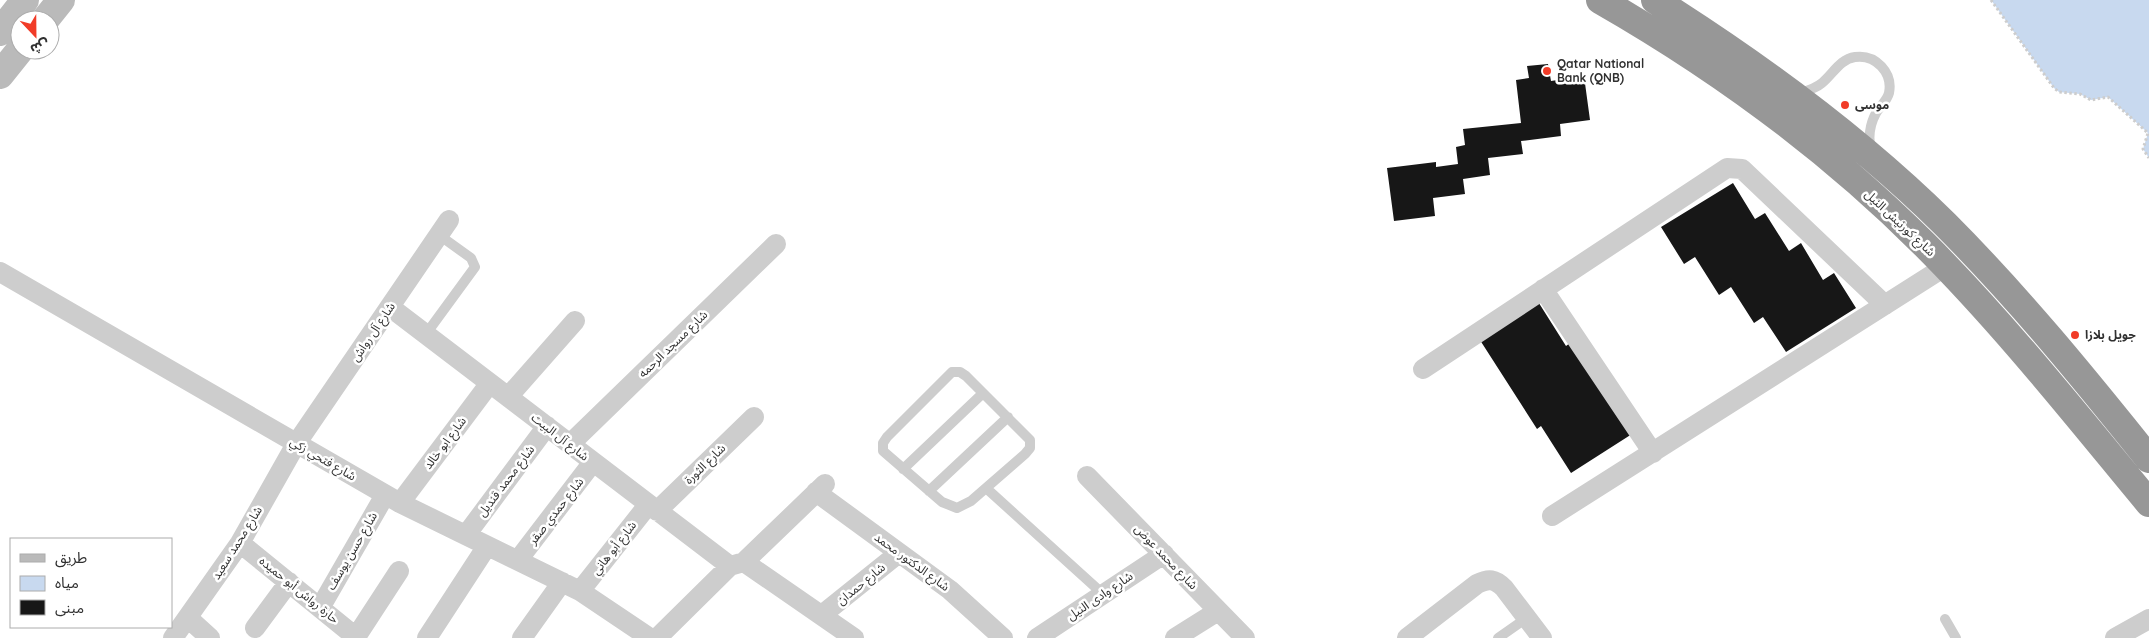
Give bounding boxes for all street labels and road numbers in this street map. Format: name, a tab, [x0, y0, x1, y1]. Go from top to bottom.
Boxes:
street label: شارع كورنيش النيل	[1861, 186, 1939, 261]
street label: شارع آل رواش	[347, 299, 400, 365]
street label: شارع مسجد الرحمه	[635, 307, 712, 382]
street label: شارع آل البيت	[527, 410, 592, 465]
street label: شارع ابو خالد	[420, 414, 471, 473]
street label: شارع فتحي زكي	[286, 434, 359, 486]
street label: شارع الثورة	[681, 440, 730, 488]
street label: شارع محمد قنديل	[474, 442, 539, 521]
street label: شارع حمدي صقر	[524, 474, 589, 550]
street label: شارع محمد سعيد	[208, 503, 267, 583]
street label: شارع حسن يوسف	[323, 509, 382, 594]
street label: شارع أبو هاني	[588, 518, 641, 579]
street label: شارع محمد عوض	[1130, 521, 1201, 594]
street label: شارع الدكتور محمد	[871, 529, 953, 595]
street label: حارة رواش أبو حميده	[257, 553, 342, 626]
street label: شارع حمدان	[833, 559, 889, 609]
street label: شارع وادى النيل	[1064, 568, 1137, 625]

